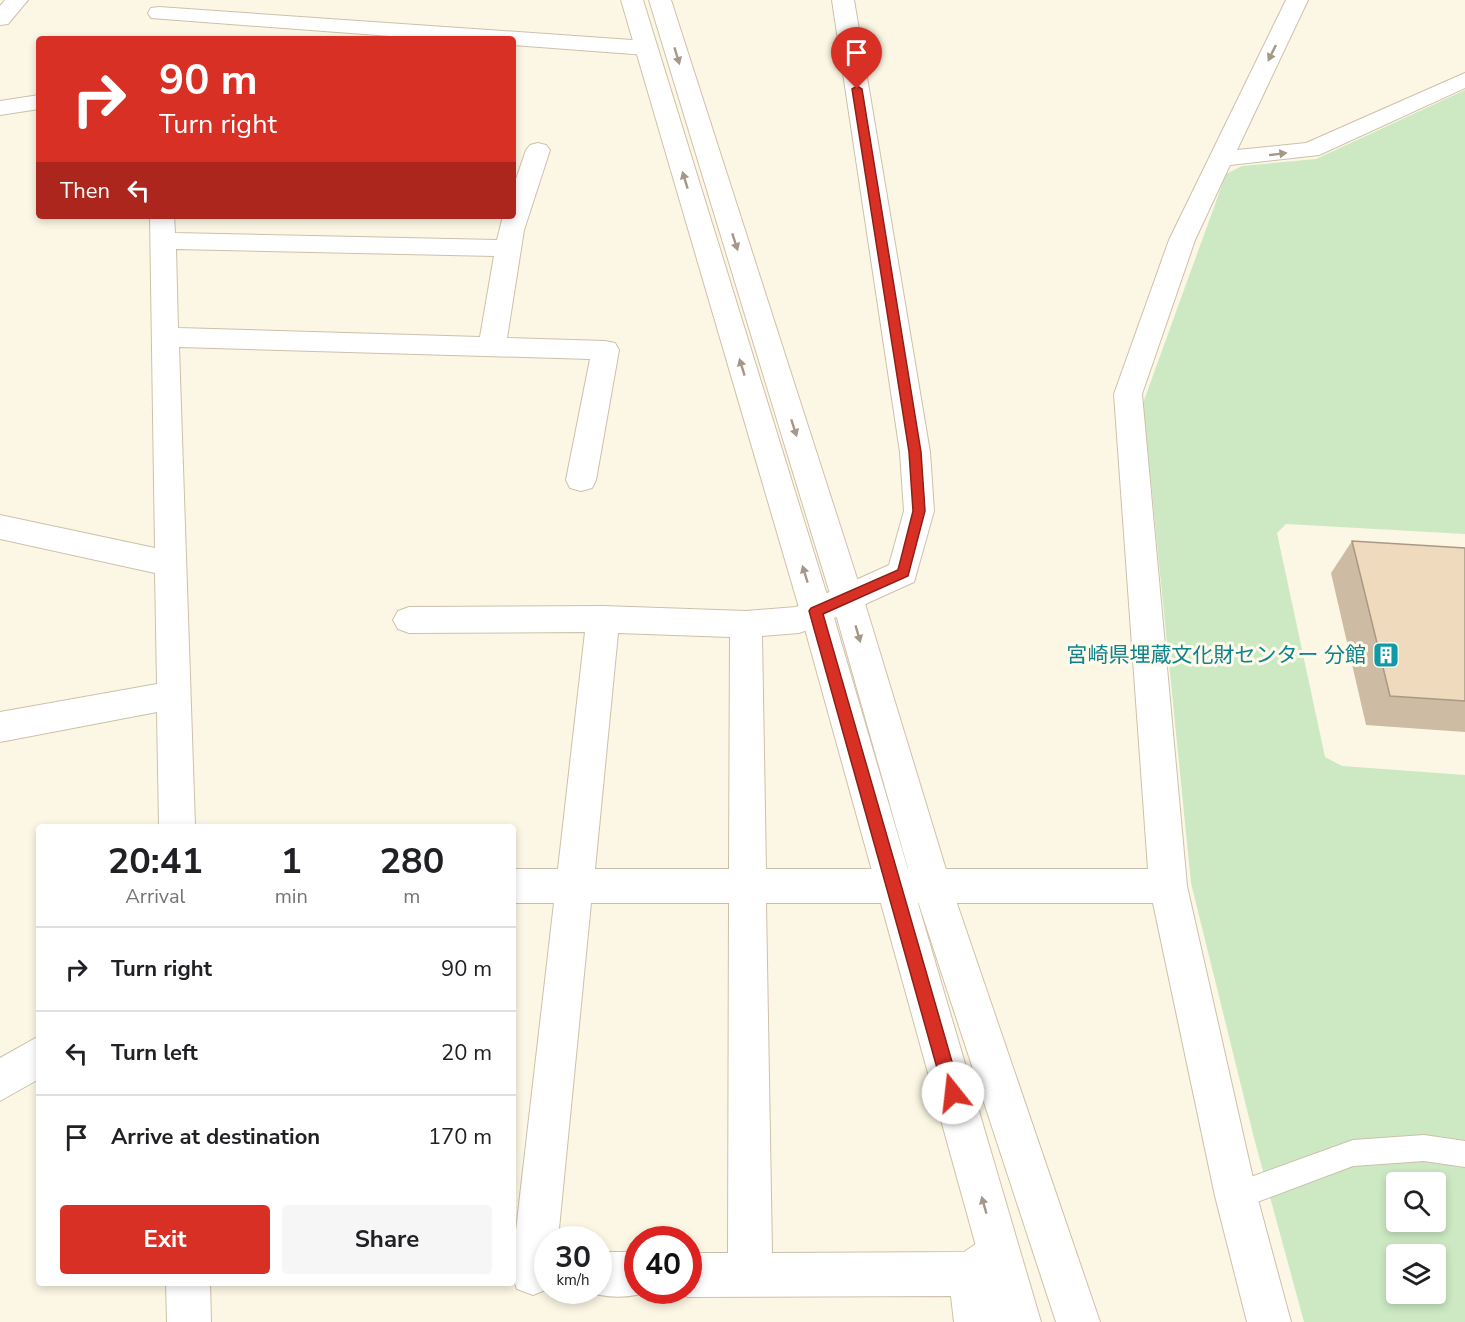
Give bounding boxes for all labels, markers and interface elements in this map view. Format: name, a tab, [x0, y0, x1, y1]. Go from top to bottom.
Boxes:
pin	[831, 27, 882, 89]
icon: arrive	[840, 36, 873, 69]
one-way arrow	[1267, 44, 1276, 61]
one-way arrow	[673, 47, 682, 65]
text: 90 m	[159, 52, 258, 109]
icon: right	[60, 60, 138, 138]
text: Turn right	[159, 106, 277, 143]
one-way arrow	[1268, 149, 1287, 158]
one-way arrow	[680, 171, 689, 189]
icon: left	[122, 174, 155, 207]
text: Then	[60, 176, 110, 206]
one-way arrow	[731, 233, 740, 251]
one-way arrow	[737, 358, 746, 376]
one-way arrow	[790, 419, 799, 437]
one-way arrow	[800, 564, 809, 582]
one-way arrow	[854, 625, 863, 643]
building icon: 宮崎県埋蔵文化財センター 分館	[1371, 640, 1401, 670]
place label: 宮崎県埋蔵文化財センター 分館	[1067, 641, 1366, 669]
text: 20:41	[108, 837, 203, 886]
text: 1	[280, 837, 302, 886]
text: 280	[379, 837, 444, 886]
text: Arrival	[125, 883, 185, 910]
text: min	[275, 883, 308, 910]
text: m	[403, 883, 420, 910]
icon: right	[60, 953, 93, 986]
text: Turn right	[111, 954, 212, 984]
text: 90 m	[441, 954, 492, 984]
icon: left	[60, 1037, 93, 1070]
text: Turn left	[111, 1038, 198, 1068]
text: 20 m	[441, 1038, 492, 1068]
position arrow	[921, 1061, 985, 1125]
icon: arrive	[60, 1121, 93, 1154]
text: Arrive at destination	[111, 1122, 320, 1152]
text: 170 m	[428, 1122, 492, 1152]
map controls	[1386, 1172, 1446, 1304]
button: search	[1386, 1172, 1446, 1232]
one-way arrow	[979, 1196, 989, 1215]
button: Exit	[60, 1205, 270, 1274]
button: Share	[282, 1205, 492, 1274]
speed limit sign: 40	[624, 1226, 702, 1304]
text: 30	[555, 1237, 591, 1278]
button: layers	[1386, 1244, 1446, 1304]
text: km/h	[556, 1270, 590, 1290]

